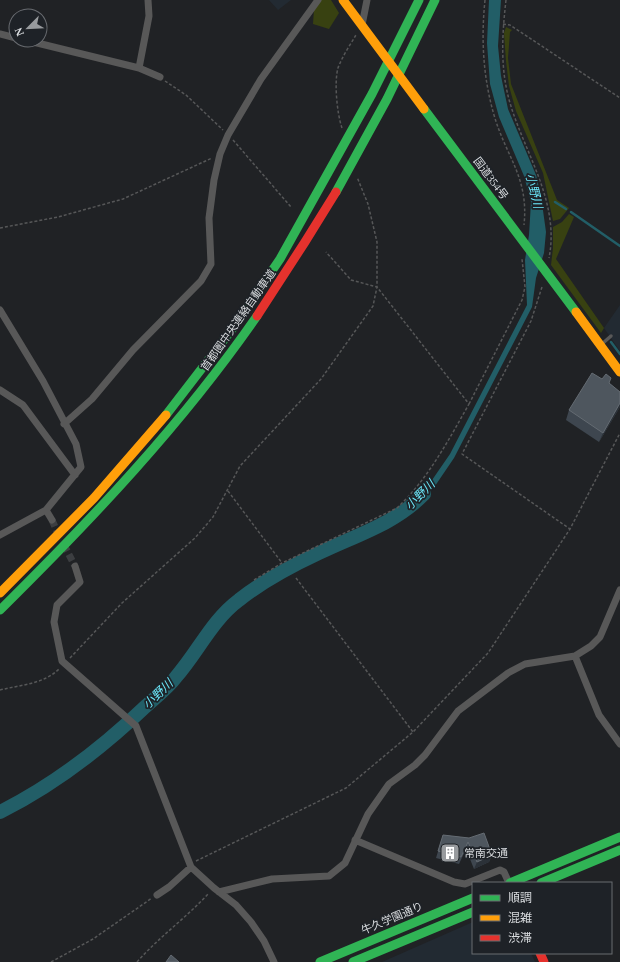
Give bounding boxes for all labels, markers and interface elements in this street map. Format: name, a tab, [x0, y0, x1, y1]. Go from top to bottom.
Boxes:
north arrow	[8, 8, 48, 48]
text: N	[12, 26, 26, 38]
street label: 国道354号	[471, 155, 511, 201]
water label: 小野川	[523, 172, 546, 212]
street label: 首都圏中央連絡自動車道	[198, 267, 278, 373]
water label: 小野川	[402, 476, 439, 513]
water label: 小野川	[140, 675, 177, 712]
building icon: 常南交通	[439, 842, 461, 864]
place label: 常南交通	[464, 847, 508, 859]
legend	[472, 882, 612, 954]
text: 順調	[508, 891, 532, 905]
street label: 牛久学園通り	[359, 900, 425, 936]
text: 混雑	[508, 911, 532, 925]
text: 渋滞	[508, 931, 532, 945]

